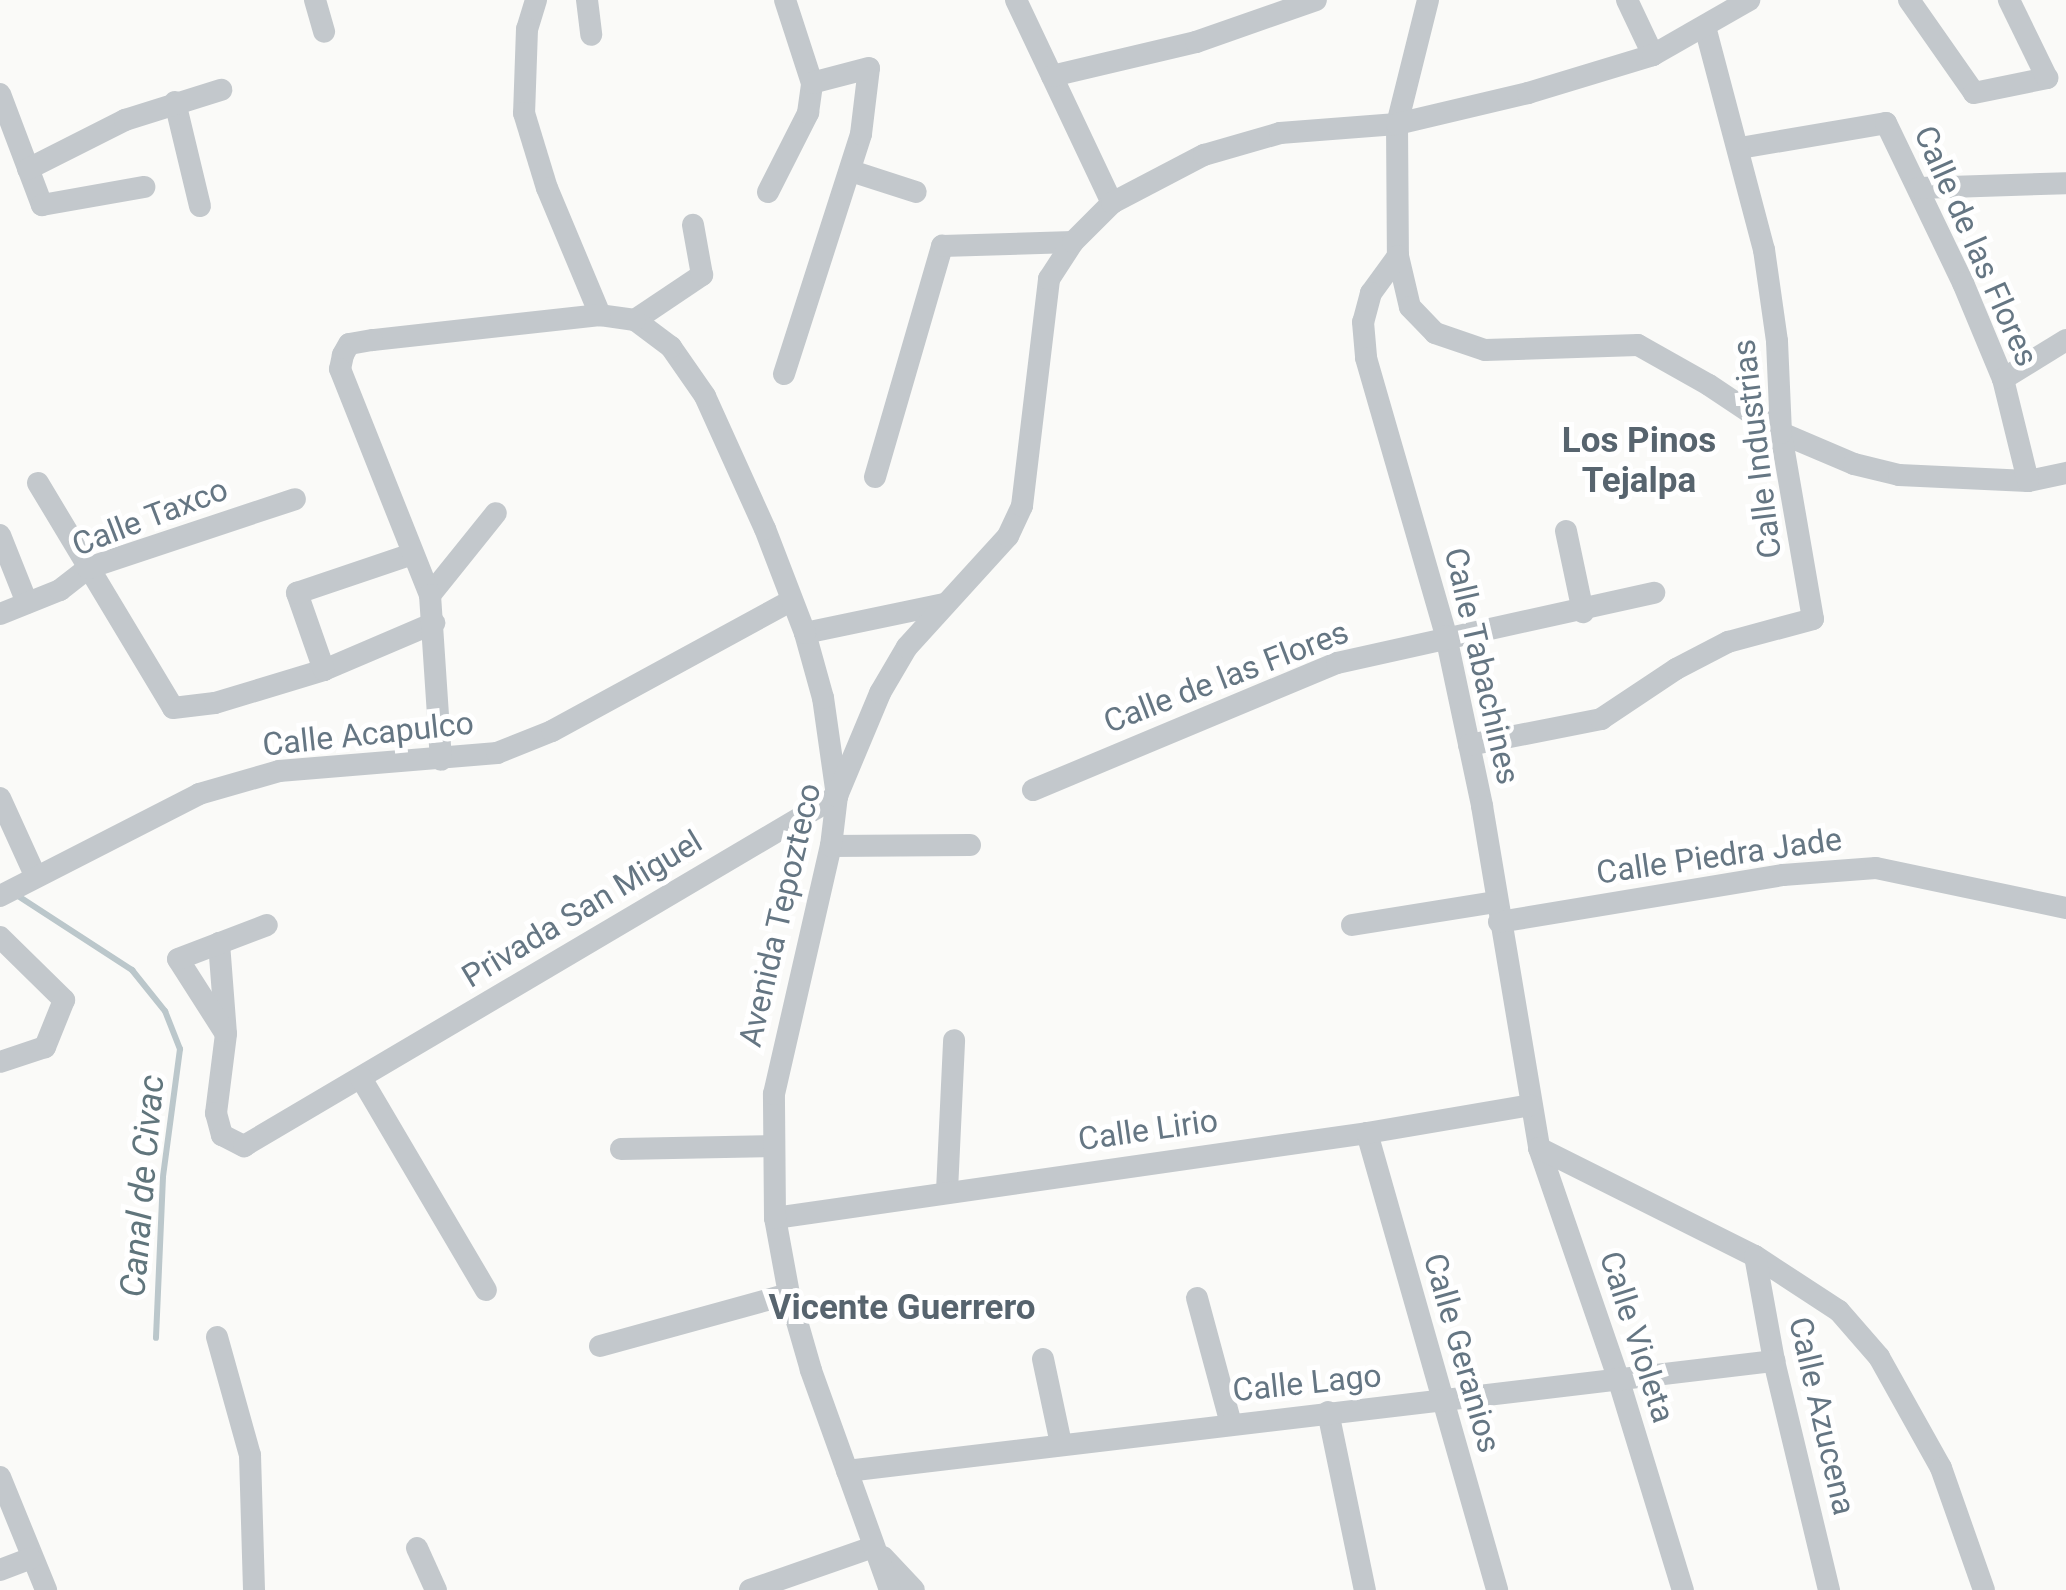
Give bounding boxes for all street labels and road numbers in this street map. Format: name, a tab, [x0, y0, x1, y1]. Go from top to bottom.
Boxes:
street label: Calle de las Flores	[1906, 120, 2046, 372]
street label: Calle Industrias	[1725, 337, 1789, 561]
street label: Calle Taxco	[67, 470, 233, 564]
street label: Calle Tabachines	[1436, 544, 1528, 788]
street label: Calle de las Flores	[1098, 613, 1354, 741]
street label: Calle Acapulco	[261, 704, 475, 764]
street label: Avenida Tepozteco	[731, 779, 829, 1051]
street label: Calle Piedra Jade	[1594, 820, 1844, 892]
street label: Privada San Miguel	[455, 822, 709, 996]
street label: Calle Lirio	[1076, 1101, 1220, 1159]
street label: Calle Violeta	[1591, 1247, 1683, 1427]
street label: Calle Geranios	[1415, 1249, 1509, 1457]
street label: Calle Azucena	[1781, 1313, 1863, 1519]
street label: Calle Lago	[1231, 1356, 1383, 1410]

